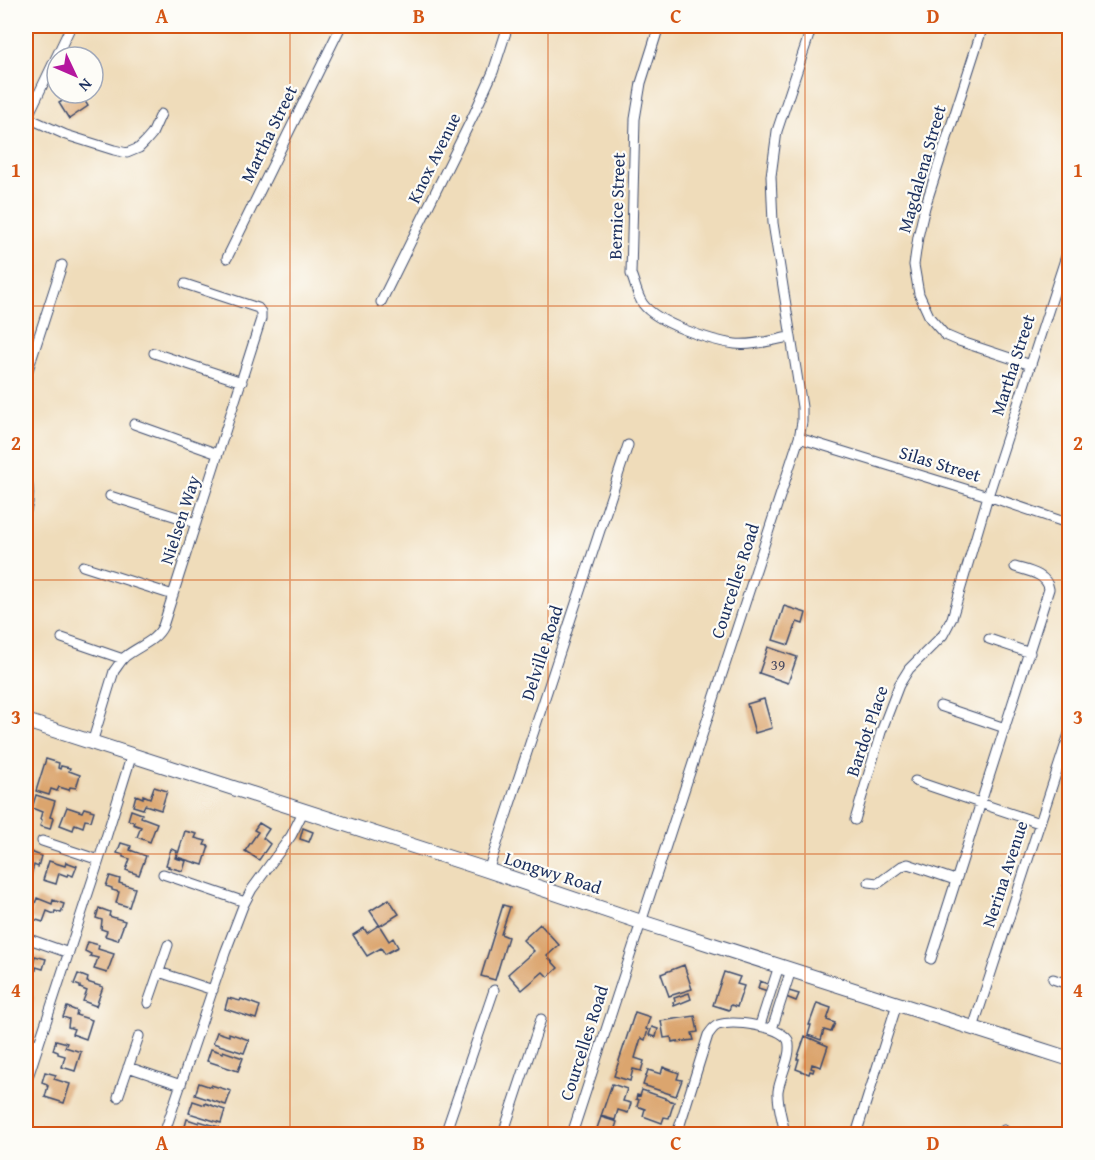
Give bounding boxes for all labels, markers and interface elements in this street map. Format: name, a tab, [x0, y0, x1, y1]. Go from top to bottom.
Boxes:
text: A	[156, 1, 169, 30]
text: B	[413, 1, 425, 30]
text: C	[670, 1, 682, 30]
text: D	[926, 1, 940, 30]
north arrow	[45, 45, 105, 105]
text: N	[73, 73, 98, 98]
street label: Martha Street	[233, 80, 304, 187]
street label: Magdalena Street	[890, 101, 953, 236]
street label: Knox Avenue	[400, 108, 467, 208]
street label: Bernice Street	[601, 151, 632, 260]
text: 1	[11, 155, 21, 184]
text: 1	[1073, 155, 1083, 184]
street label: Martha Street	[983, 310, 1042, 419]
text: 2	[11, 428, 21, 457]
text: 2	[1073, 428, 1083, 457]
street label: Silas Street	[896, 438, 985, 489]
street label: Nielsen Way	[152, 472, 207, 568]
street label: Courcelles Road	[703, 519, 766, 642]
street label: Delville Road	[513, 601, 570, 704]
house number: 39	[771, 654, 785, 675]
street label: Bardot Place	[838, 682, 895, 780]
text: 3	[11, 702, 21, 731]
text: 3	[1073, 702, 1083, 731]
street label: Nerina Avenue	[975, 817, 1034, 931]
street label: Longwy Road	[501, 844, 605, 901]
text: 4	[11, 975, 21, 1004]
text: 4	[1073, 975, 1083, 1004]
street label: Courcelles Road	[552, 981, 615, 1104]
text: A	[156, 1128, 169, 1157]
text: B	[413, 1128, 425, 1157]
text: C	[670, 1128, 682, 1157]
text: D	[926, 1128, 940, 1157]

